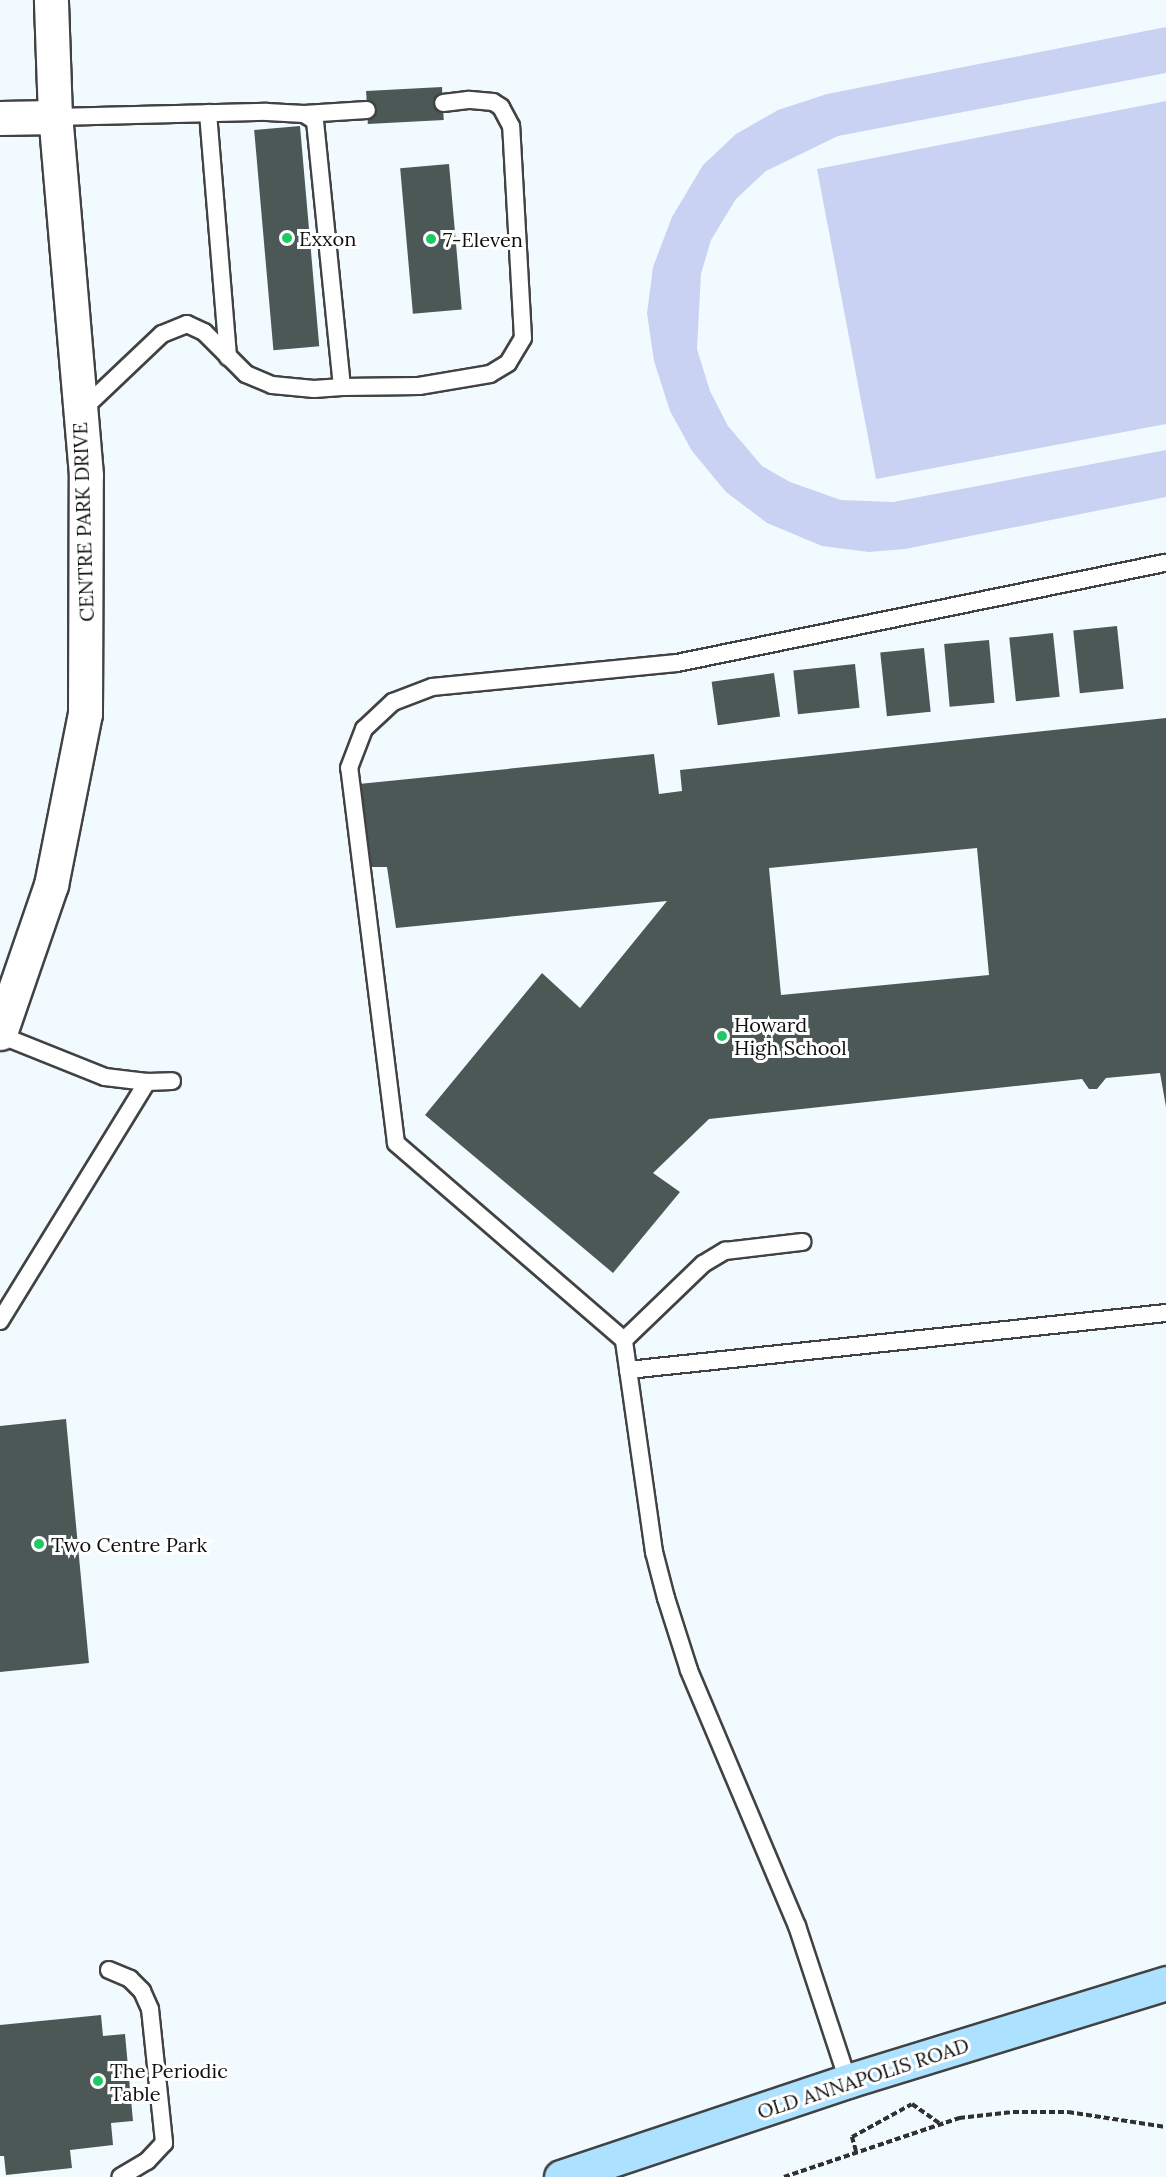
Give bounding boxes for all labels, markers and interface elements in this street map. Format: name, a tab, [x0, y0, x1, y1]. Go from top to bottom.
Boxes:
place label: Exxon	[299, 226, 356, 250]
place label: 7-Eleven	[443, 227, 523, 251]
marker: Exxon	[280, 231, 294, 245]
marker: 7-Eleven	[424, 232, 438, 246]
street label: CENTRE PARK DRIVE	[68, 422, 98, 622]
place label: Howard High School	[734, 1012, 847, 1059]
marker: Howard High School	[715, 1029, 729, 1043]
place label: Two Centre Park	[51, 1532, 207, 1556]
marker: Two Centre Park	[32, 1537, 46, 1551]
street label: OLD ANNAPOLIS ROAD	[754, 2032, 972, 2124]
place label: The Periodic Table	[110, 2058, 228, 2105]
marker: The Periodic Table	[91, 2074, 105, 2088]

